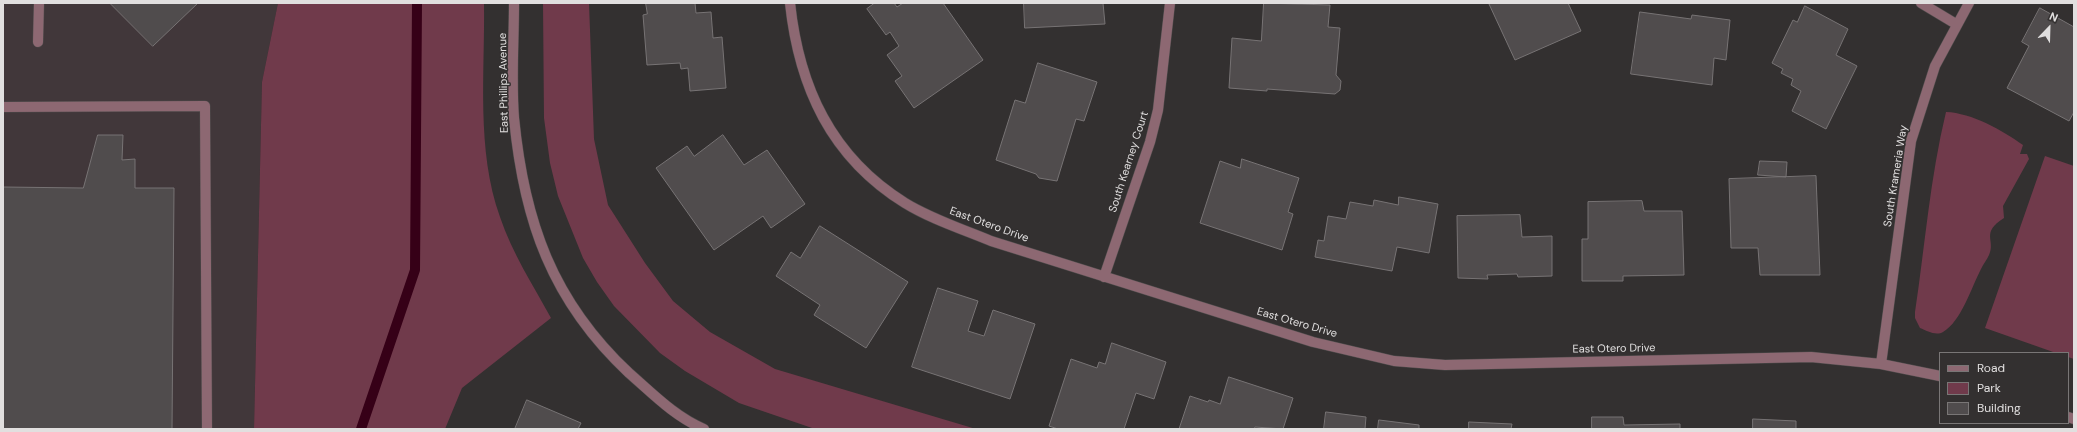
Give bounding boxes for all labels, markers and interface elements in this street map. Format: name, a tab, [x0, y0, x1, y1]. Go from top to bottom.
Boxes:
north arrow	[2029, 8, 2069, 48]
text: N	[2047, 9, 2060, 25]
street label: East Phillips Avenue	[497, 33, 511, 133]
street label: South Kearney Court	[1106, 110, 1152, 214]
street label: South Krameria Way	[1881, 124, 1911, 228]
street label: East Otero Drive	[948, 205, 1030, 245]
street label: East Otero Drive	[1255, 305, 1339, 341]
street label: East Otero Drive	[1572, 342, 1656, 356]
legend	[1939, 352, 2069, 424]
text: Road	[1977, 360, 2005, 376]
text: Park	[1977, 380, 2001, 396]
text: Building	[1977, 400, 2021, 416]

